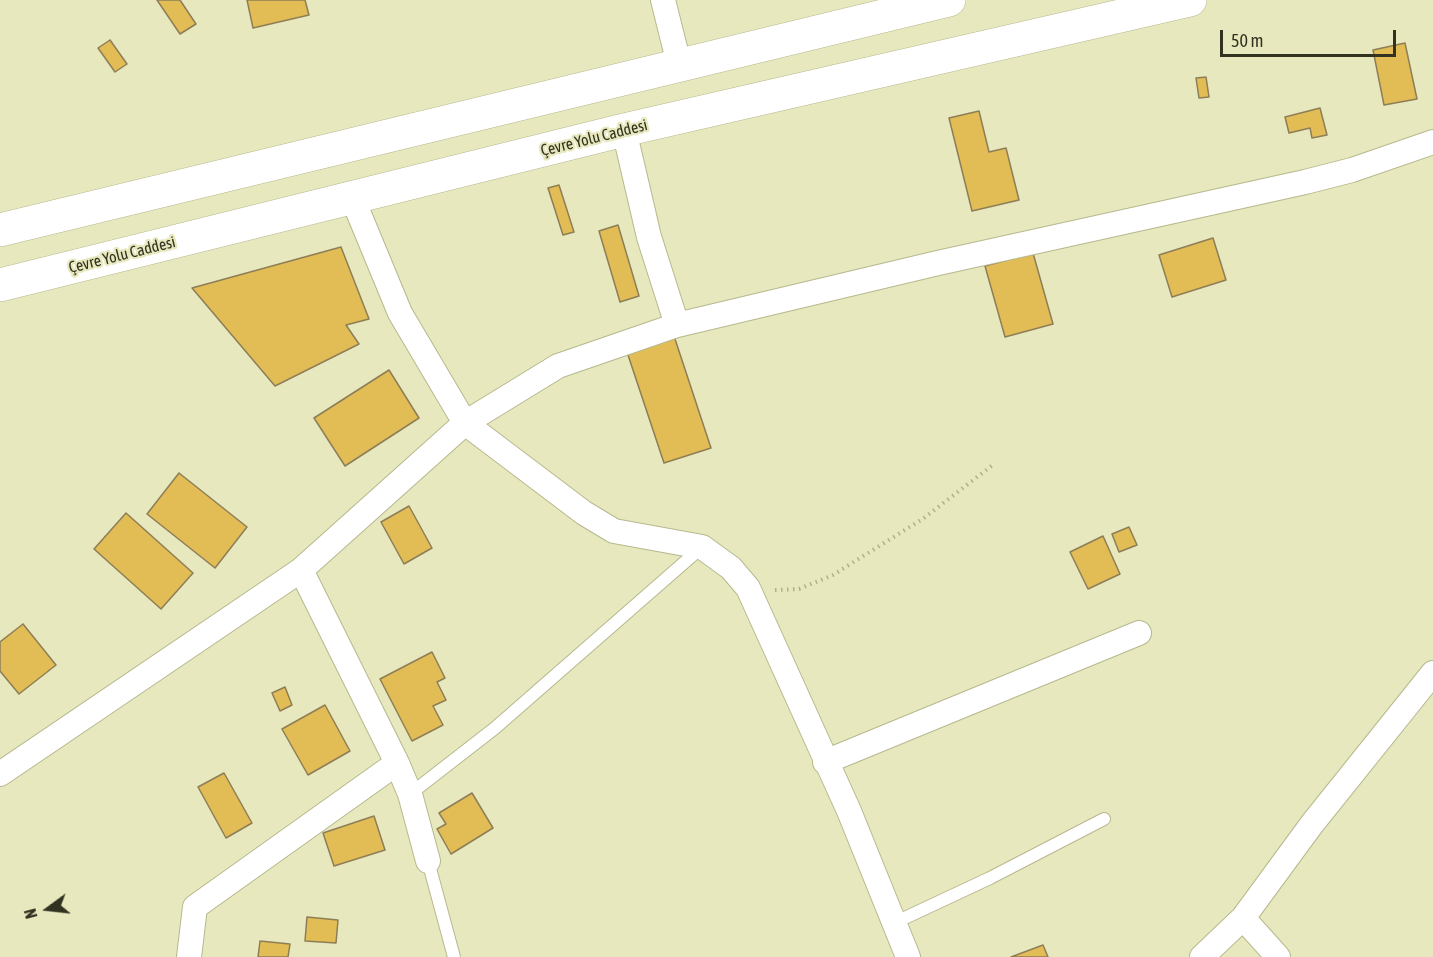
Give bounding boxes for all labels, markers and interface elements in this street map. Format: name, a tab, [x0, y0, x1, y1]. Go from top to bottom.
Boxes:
scale bar	[1223, 18, 1398, 56]
text: 50 m	[1231, 30, 1263, 51]
street label: Çevre Yolu Caddesi	[539, 115, 649, 161]
street label: Çevre Yolu Caddesi	[67, 232, 177, 278]
north arrow	[18, 879, 78, 939]
text: N	[21, 907, 41, 921]

